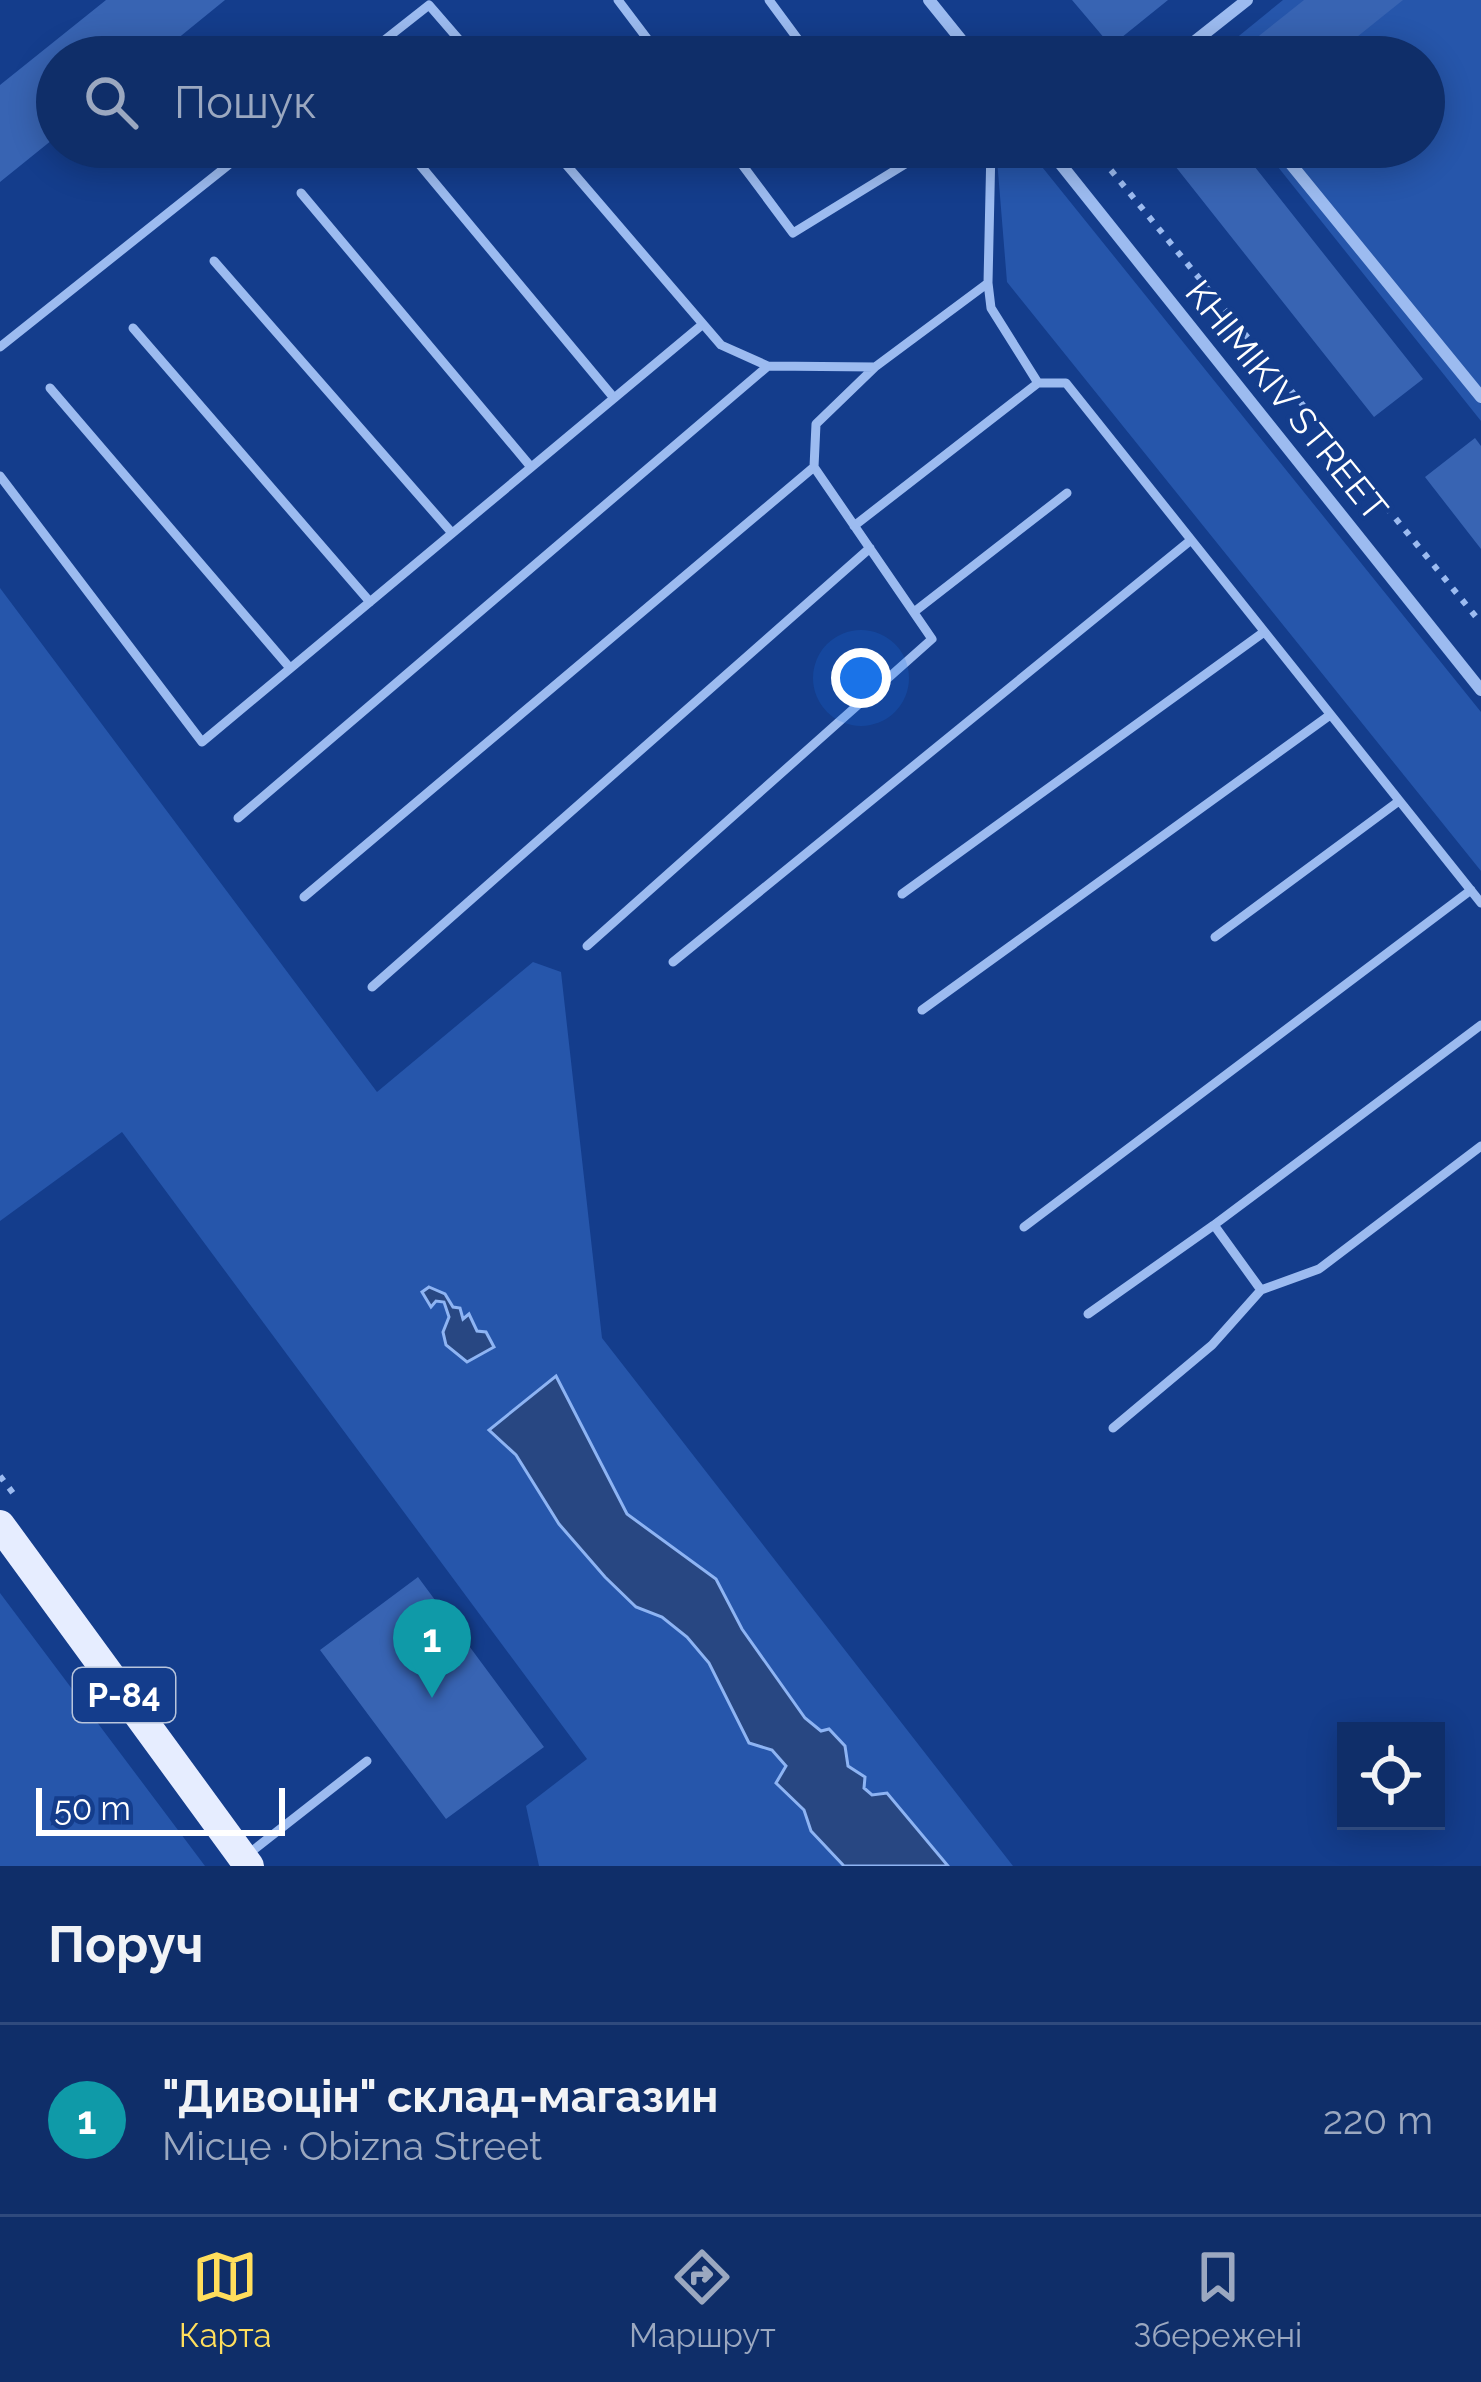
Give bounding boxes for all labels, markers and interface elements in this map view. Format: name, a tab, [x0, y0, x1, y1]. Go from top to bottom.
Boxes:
search box	[36, 36, 1445, 168]
icon: search	[78, 69, 144, 135]
text: Пошук	[174, 76, 317, 129]
street label: KHIMIKIV STREET	[1177, 271, 1397, 529]
your location	[831, 648, 891, 708]
pin: 1	[393, 1599, 471, 1698]
road number: Р-84	[73, 1668, 175, 1722]
map controls	[1337, 1722, 1445, 1830]
button: locate	[1337, 1722, 1445, 1830]
scale bar	[36, 1782, 285, 1835]
text: 50 m	[54, 1789, 131, 1828]
text: Поруч	[48, 1914, 203, 1974]
text: "Дивоцін" склад-магазин	[162, 2070, 718, 2123]
text: 1	[77, 2097, 97, 2143]
text: 220 m	[1323, 2097, 1433, 2143]
text: Місце · Obizna Street	[162, 2123, 542, 2169]
tab: Карта	[179, 2244, 272, 2355]
tab: Маршрут	[629, 2244, 776, 2355]
tab: Збережені	[1133, 2244, 1302, 2355]

